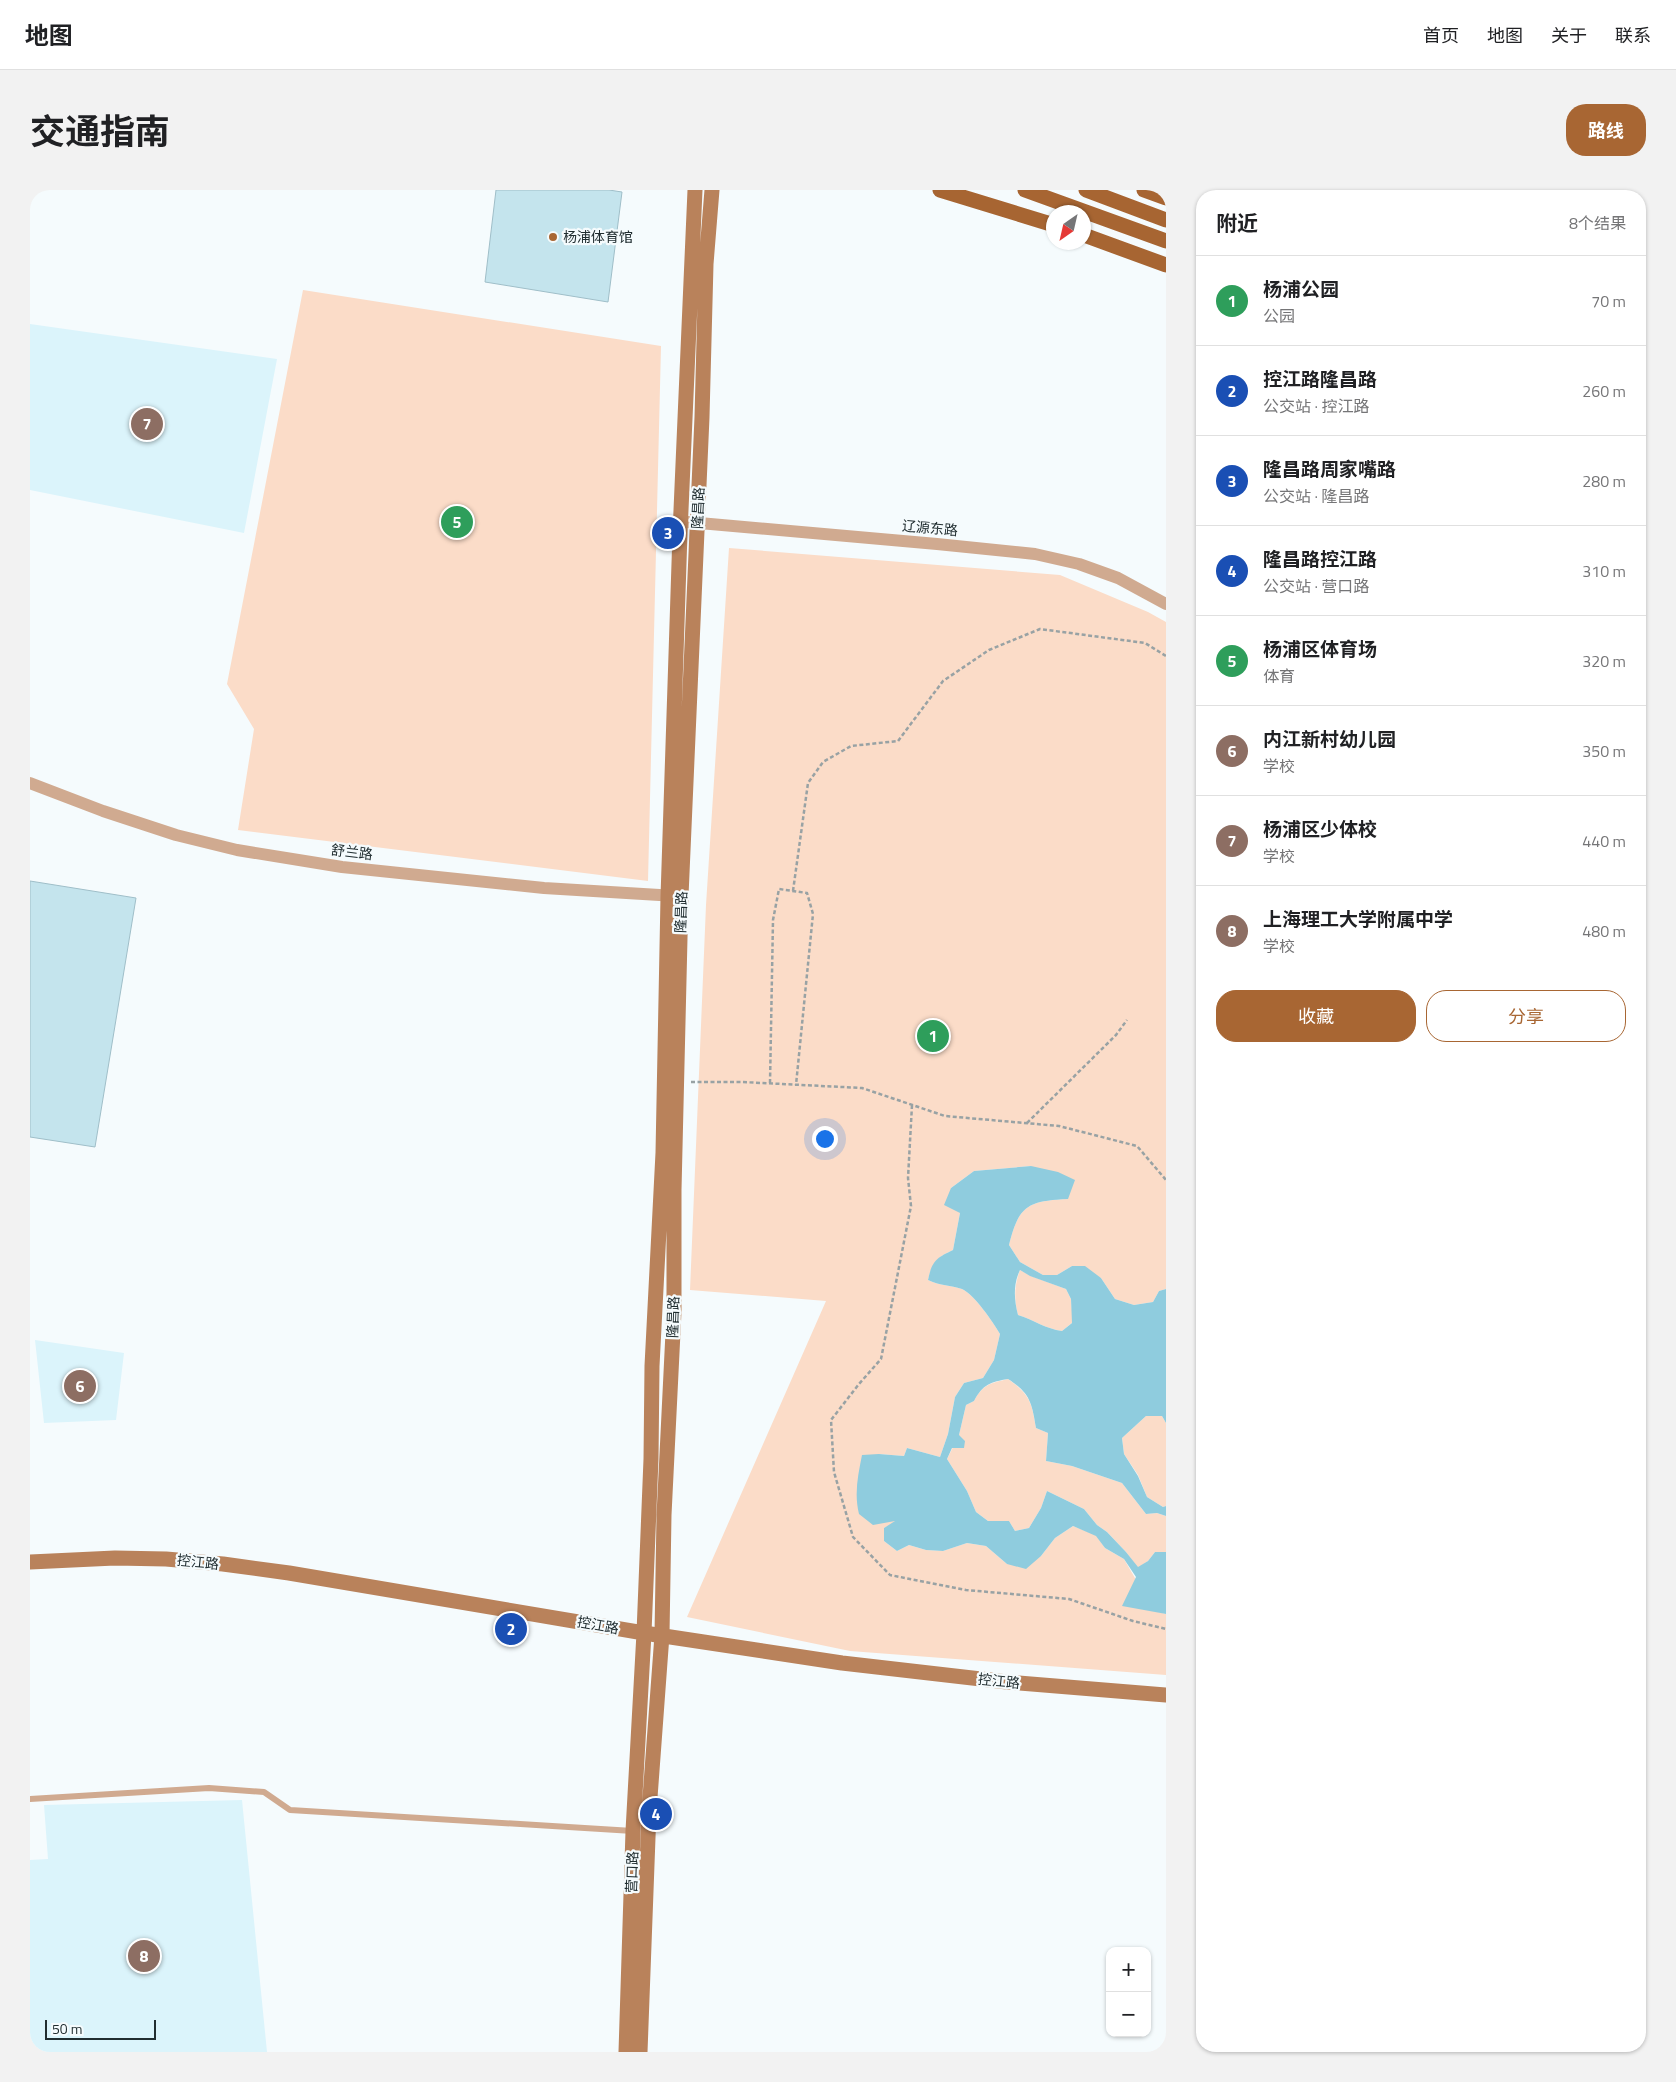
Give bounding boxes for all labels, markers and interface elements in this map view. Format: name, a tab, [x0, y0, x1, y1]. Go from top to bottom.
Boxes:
text: 地图	[25, 17, 73, 53]
text: 首页	[1423, 22, 1459, 49]
text: 地图	[1487, 22, 1523, 49]
text: 关于	[1551, 22, 1587, 49]
text: 联系	[1615, 22, 1651, 49]
text: 交通指南	[30, 104, 170, 158]
button: 路线	[1566, 104, 1646, 156]
north arrow	[1046, 205, 1091, 250]
text: 附近	[1216, 207, 1258, 239]
text: 8个结果	[1569, 211, 1626, 235]
place label: 杨浦体育馆	[563, 226, 633, 247]
marker: 杨浦体育馆	[547, 231, 559, 243]
text: 杨浦公园	[1263, 274, 1339, 303]
text: 1	[1228, 289, 1236, 313]
text: 70 m	[1591, 289, 1626, 313]
text: 公园	[1263, 304, 1295, 328]
text: 控江路隆昌路	[1263, 364, 1377, 393]
text: 2	[1228, 379, 1236, 403]
text: 260 m	[1582, 379, 1626, 403]
text: 公交站 · 控江路	[1263, 394, 1370, 418]
pin: 7	[131, 405, 163, 443]
text: 隆昌路周家嘴路	[1263, 454, 1396, 483]
text: 3	[1228, 469, 1236, 493]
text: 280 m	[1582, 469, 1626, 493]
text: 公交站 · 隆昌路	[1263, 484, 1370, 508]
street label: 隆昌路	[686, 486, 709, 529]
pin: 5	[441, 503, 473, 541]
pin: 3	[652, 514, 684, 552]
street label: 辽源东路	[901, 515, 959, 540]
text: 隆昌路控江路	[1263, 544, 1377, 573]
text: 4	[1228, 559, 1236, 583]
text: 310 m	[1582, 559, 1626, 583]
text: 公交站 · 营口路	[1263, 574, 1370, 598]
text: 杨浦区体育场	[1263, 634, 1377, 663]
text: 5	[1228, 649, 1236, 673]
text: 320 m	[1582, 649, 1626, 673]
text: 体育	[1263, 664, 1295, 688]
text: 内江新村幼儿园	[1263, 724, 1396, 753]
text: 6	[1228, 739, 1236, 763]
text: 350 m	[1582, 739, 1626, 763]
text: 学校	[1263, 754, 1295, 778]
text: 杨浦区少体校	[1263, 814, 1377, 843]
text: 7	[1228, 829, 1236, 853]
text: 440 m	[1582, 829, 1626, 853]
street label: 舒兰路	[330, 839, 374, 864]
text: 学校	[1263, 844, 1295, 868]
street label: 隆昌路	[669, 891, 692, 933]
text: 上海理工大学附属中学	[1263, 904, 1453, 933]
text: 8	[1228, 919, 1236, 943]
text: 480 m	[1582, 919, 1626, 943]
text: 学校	[1263, 934, 1295, 958]
button: 收藏	[1216, 990, 1416, 1042]
button: 分享	[1426, 990, 1626, 1042]
pin: 1	[917, 1017, 949, 1055]
your location	[812, 1126, 838, 1152]
street label: 隆昌路	[661, 1296, 684, 1338]
pin: 6	[64, 1367, 96, 1405]
street label: 控江路	[176, 1549, 220, 1574]
pin: 2	[495, 1610, 527, 1648]
street label: 控江路	[576, 1611, 621, 1638]
street label: 控江路	[977, 1668, 1021, 1693]
pin: 4	[640, 1795, 672, 1833]
street label: 营口路	[620, 1851, 643, 1893]
pin: 8	[128, 1937, 160, 1975]
map controls	[1106, 1947, 1151, 2037]
button: +	[1106, 1947, 1151, 1992]
button: −	[1106, 1992, 1151, 2037]
scale bar	[45, 2017, 156, 2040]
text: 50 m	[52, 2018, 82, 2039]

